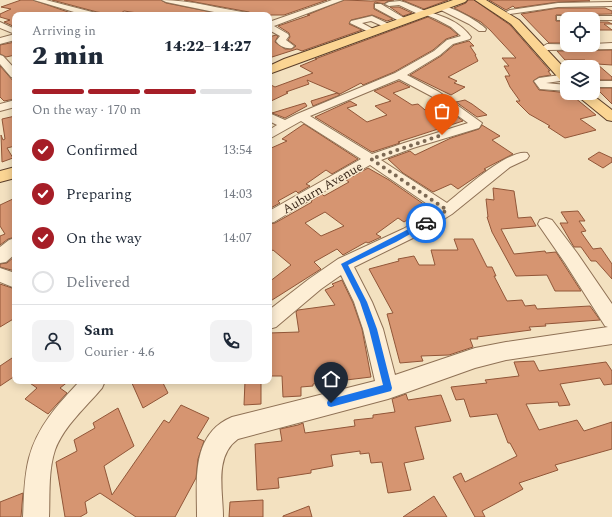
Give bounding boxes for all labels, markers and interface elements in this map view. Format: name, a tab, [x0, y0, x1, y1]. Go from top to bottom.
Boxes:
map controls	[560, 12, 600, 100]
button: locate	[560, 12, 600, 52]
text: Arriving in	[32, 21, 96, 41]
text: 14:22–14:27	[164, 35, 252, 58]
text: 2 min	[32, 36, 104, 76]
button: layers	[560, 60, 600, 100]
pin	[425, 94, 459, 135]
text: On the way · 170 m	[32, 100, 141, 120]
icon: bag	[431, 100, 453, 122]
icon: check	[32, 139, 54, 161]
text: Confirmed	[66, 139, 138, 162]
text: 13:54	[223, 140, 252, 160]
street label: Auburn Avenue	[278, 157, 367, 219]
icon: check	[32, 183, 54, 205]
text: Preparing	[66, 183, 132, 206]
text: 14:03	[223, 184, 252, 204]
courier	[406, 203, 446, 243]
icon: car	[415, 212, 437, 234]
icon: check	[32, 227, 54, 249]
text: On the way	[66, 227, 141, 250]
text: 14:07	[223, 228, 252, 248]
text: Delivered	[66, 271, 130, 294]
text: Sam	[84, 319, 114, 342]
button: person	[32, 320, 74, 362]
button: phone	[210, 320, 252, 362]
text: Courier · 4.6	[84, 342, 154, 362]
pin	[314, 362, 348, 403]
icon: home	[320, 368, 342, 390]

